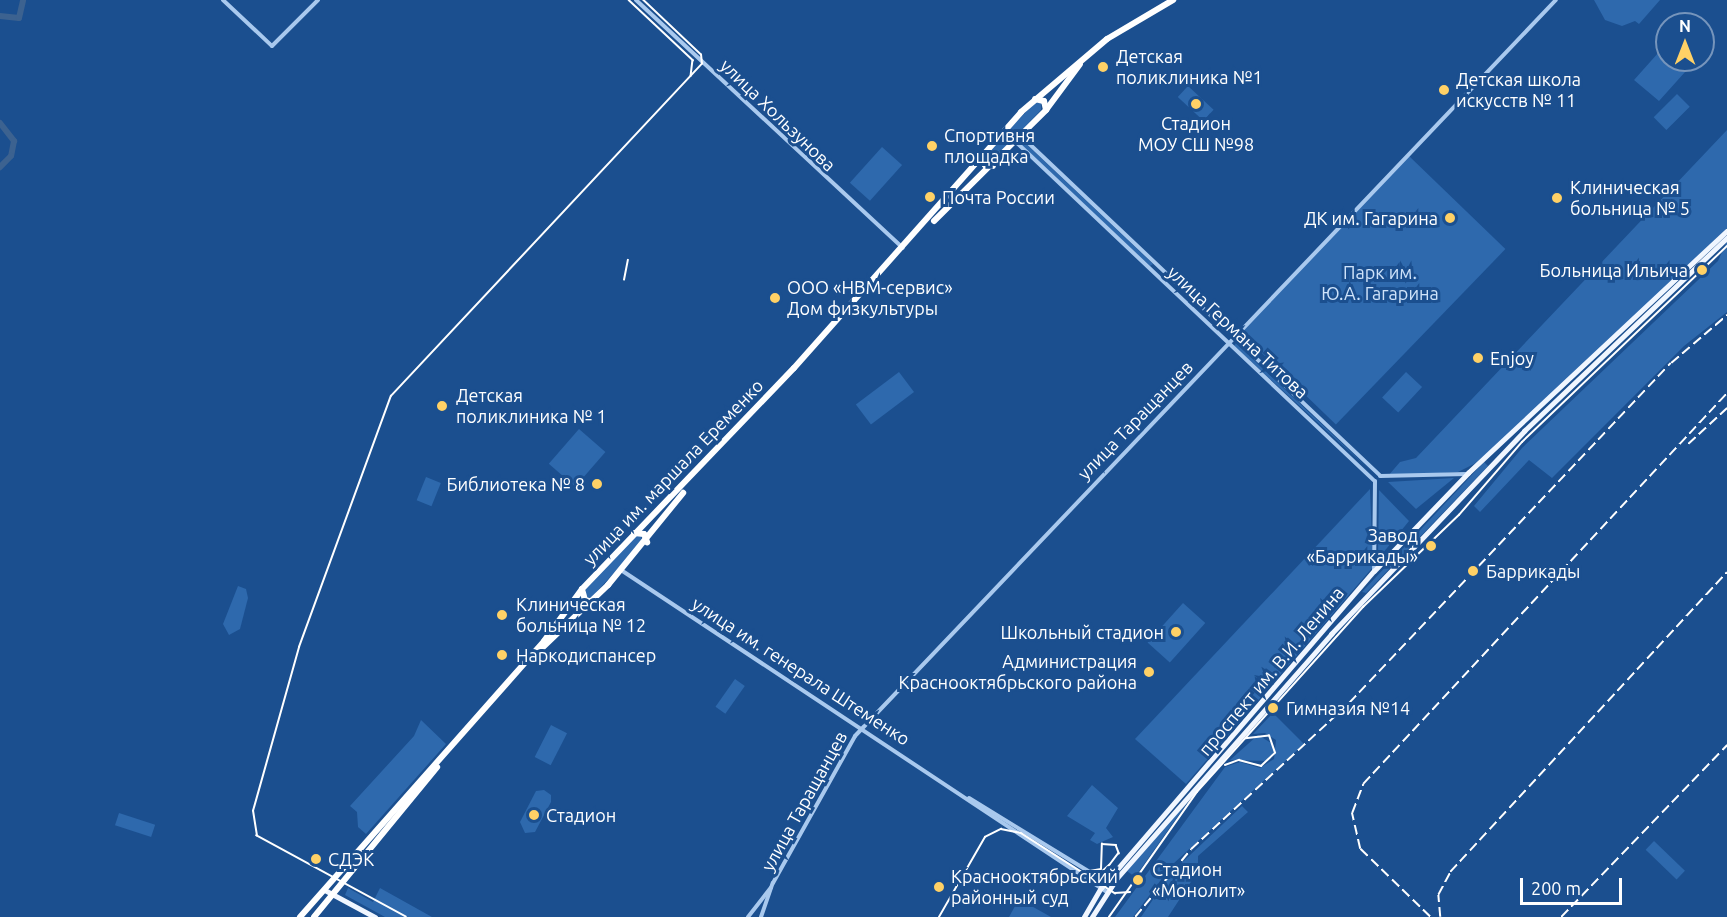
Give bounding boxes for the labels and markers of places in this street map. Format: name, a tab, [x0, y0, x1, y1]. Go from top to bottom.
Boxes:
place label: Детская поликлиника №1	[1116, 46, 1263, 88]
marker: Детская поликлиника №1	[1094, 58, 1112, 76]
place label: Детская школа искусств № 11	[1456, 69, 1581, 112]
marker: Детская школа искусств № 11	[1437, 83, 1451, 97]
marker: Стадион МОУ СШ №98	[1189, 97, 1203, 111]
place label: Стадион МОУ СШ №98	[1138, 113, 1254, 156]
place label: Спортивня площадка	[944, 125, 1035, 168]
marker: Спортивня площадка	[925, 139, 939, 153]
place label: Клиническая больница № 5	[1570, 177, 1690, 219]
place label: Почта России	[942, 186, 1055, 208]
marker: Клиническая больница № 5	[1548, 189, 1566, 207]
marker: Почта России	[923, 190, 937, 204]
place label: ДК им. Гагарина	[1304, 207, 1438, 229]
marker: ДК им. Гагарина	[1443, 211, 1457, 225]
place label: Больница Ильича	[1539, 259, 1688, 281]
marker: Больница Ильича	[1693, 261, 1711, 279]
place label: ООО «НВМ-сервис» Дом физкультуры	[787, 277, 953, 320]
marker: ООО «НВМ-сервис» Дом физкультуры	[768, 291, 782, 305]
place label: Enjoy	[1490, 347, 1534, 369]
marker: Enjoy	[1471, 351, 1485, 365]
place label: Детская поликлиника № 1	[456, 385, 607, 428]
marker: Детская поликлиника № 1	[433, 397, 451, 415]
place label: Библиотека № 8	[446, 473, 585, 495]
marker: Библиотека № 8	[590, 477, 604, 491]
place label: Завод «Баррикады»	[1307, 525, 1418, 568]
marker: Завод «Баррикады»	[1422, 537, 1440, 555]
place label: Баррикады	[1486, 560, 1580, 582]
marker: Баррикады	[1464, 562, 1482, 580]
place label: Клиническая больница № 12	[516, 594, 646, 636]
marker: Клиническая больница № 12	[493, 606, 511, 624]
place label: Школьный стадион	[1000, 621, 1164, 643]
marker: Школьный стадион	[1169, 625, 1183, 639]
place label: Наркодиспансер	[516, 644, 656, 666]
marker: Наркодиспансер	[493, 646, 511, 664]
place label: Администрация Краснооктябрьского района	[899, 651, 1137, 694]
marker: Администрация Краснооктябрьского района	[1142, 665, 1156, 679]
place label: Гимназия №14	[1286, 697, 1410, 719]
marker: Гимназия №14	[1264, 699, 1282, 717]
place label: Стадион	[546, 804, 616, 826]
marker: Стадион	[527, 808, 541, 822]
place label: СДЭК	[328, 848, 374, 870]
marker: СДЭК	[309, 852, 323, 866]
place label: Стадион «Монолит»	[1152, 859, 1245, 902]
place label: Краснооктябрьский районный суд	[951, 866, 1118, 908]
marker: Стадион «Монолит»	[1129, 871, 1147, 889]
marker: Краснооктябрьский районный суд	[932, 880, 946, 894]

